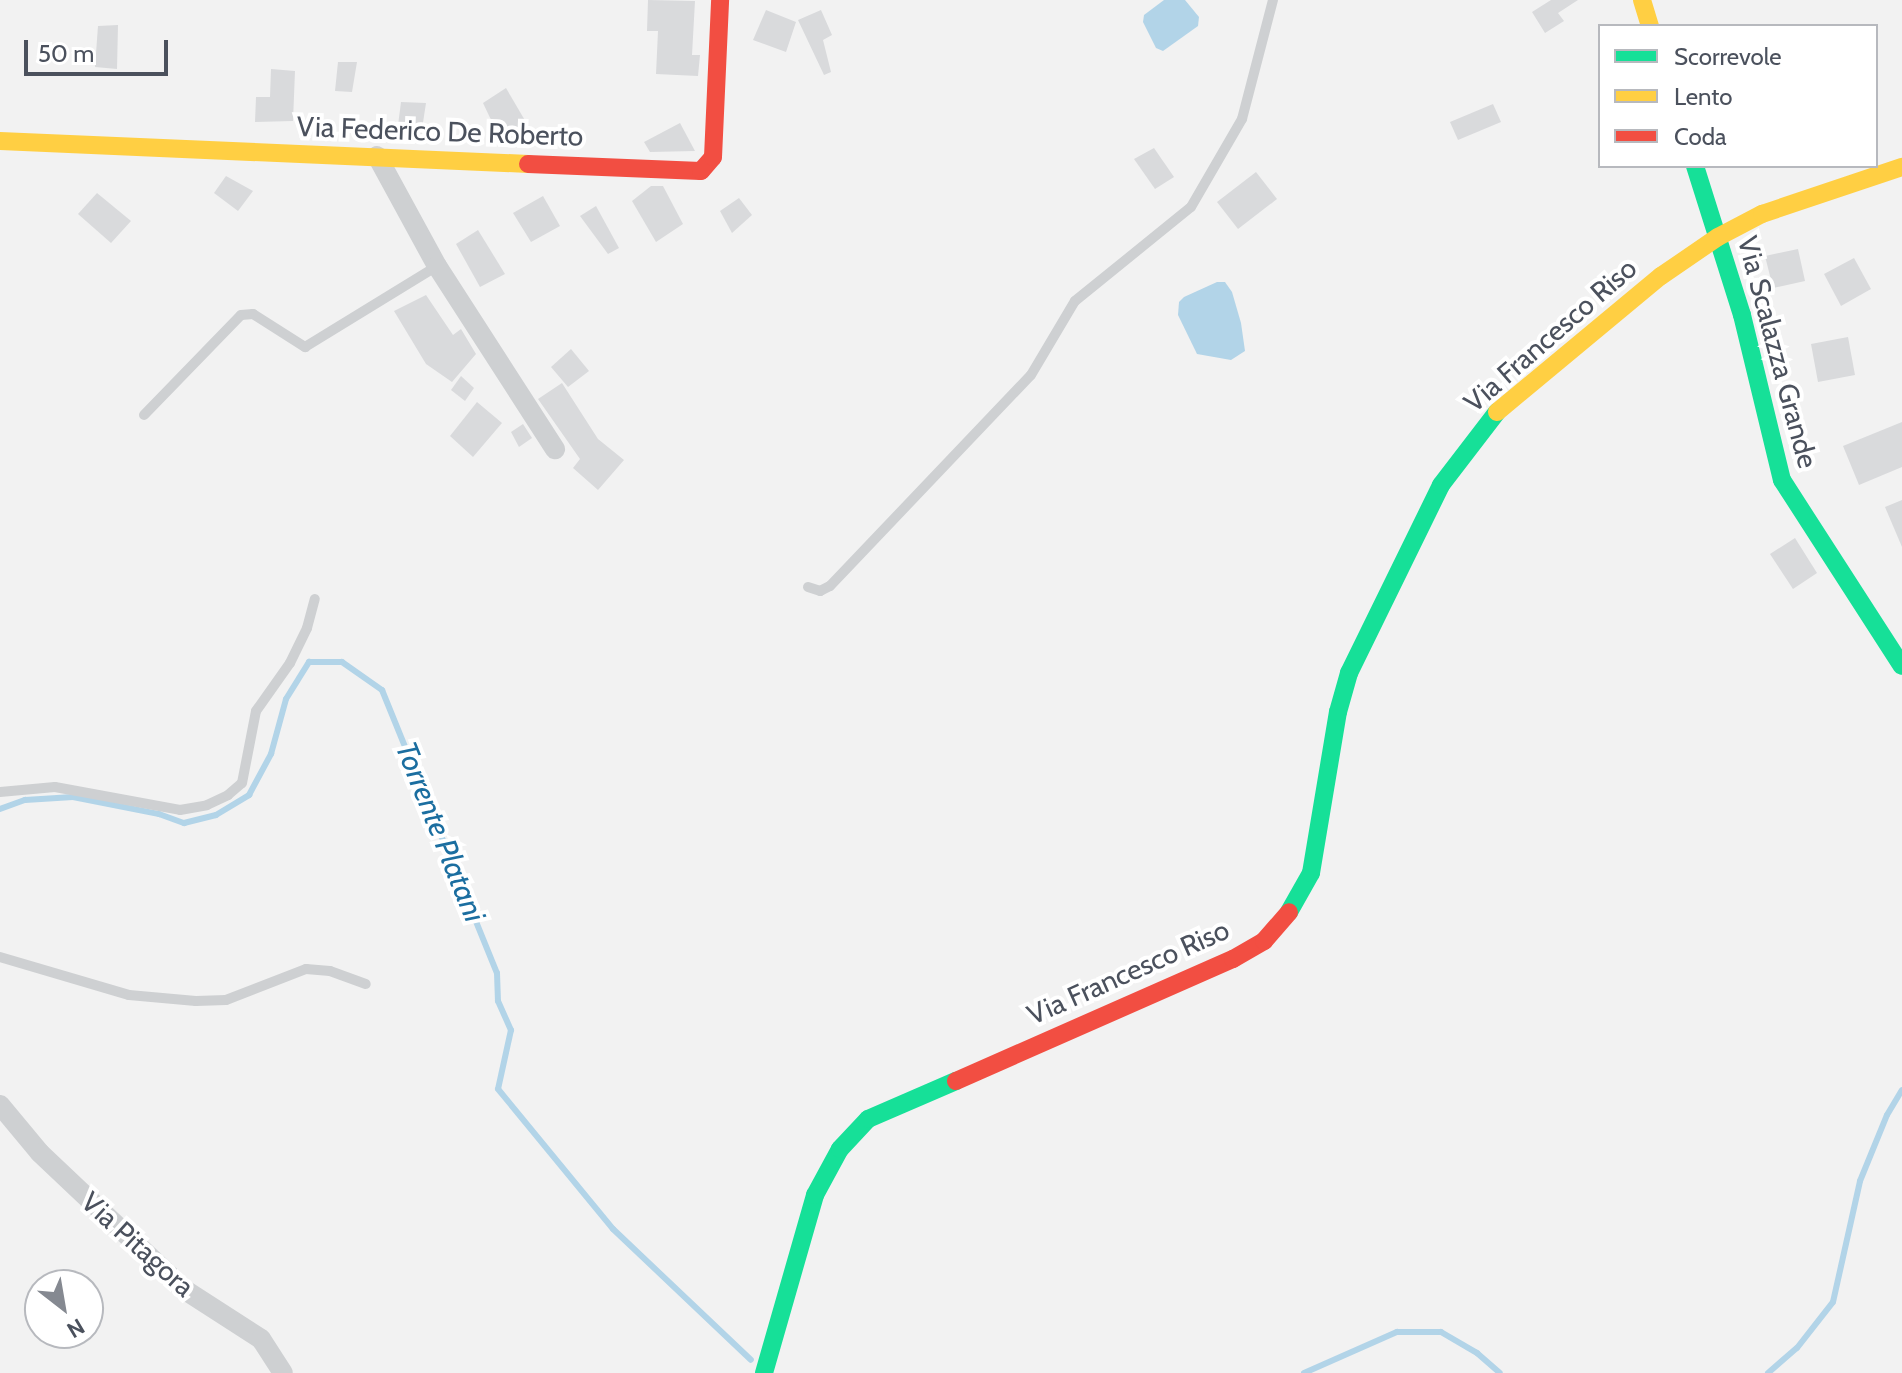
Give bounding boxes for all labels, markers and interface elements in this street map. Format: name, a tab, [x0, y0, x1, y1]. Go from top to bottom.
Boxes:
scale bar	[28, 24, 172, 74]
legend	[1598, 24, 1878, 168]
text: 50 m	[38, 39, 94, 68]
text: Scorrevole	[1674, 42, 1782, 71]
text: Lento	[1674, 82, 1733, 111]
street label: Via Federico De Roberto	[296, 109, 584, 153]
text: Coda	[1674, 122, 1727, 151]
street label: Via Scalazza Grande	[1731, 232, 1825, 472]
street label: Via Francesco Riso	[1457, 251, 1643, 419]
water label: Torrente Platani	[387, 737, 493, 927]
street label: Via Francesco Riso	[1022, 912, 1234, 1032]
street label: Via Pitagora	[75, 1185, 201, 1303]
north arrow	[24, 1269, 104, 1349]
text: N	[62, 1313, 89, 1344]

